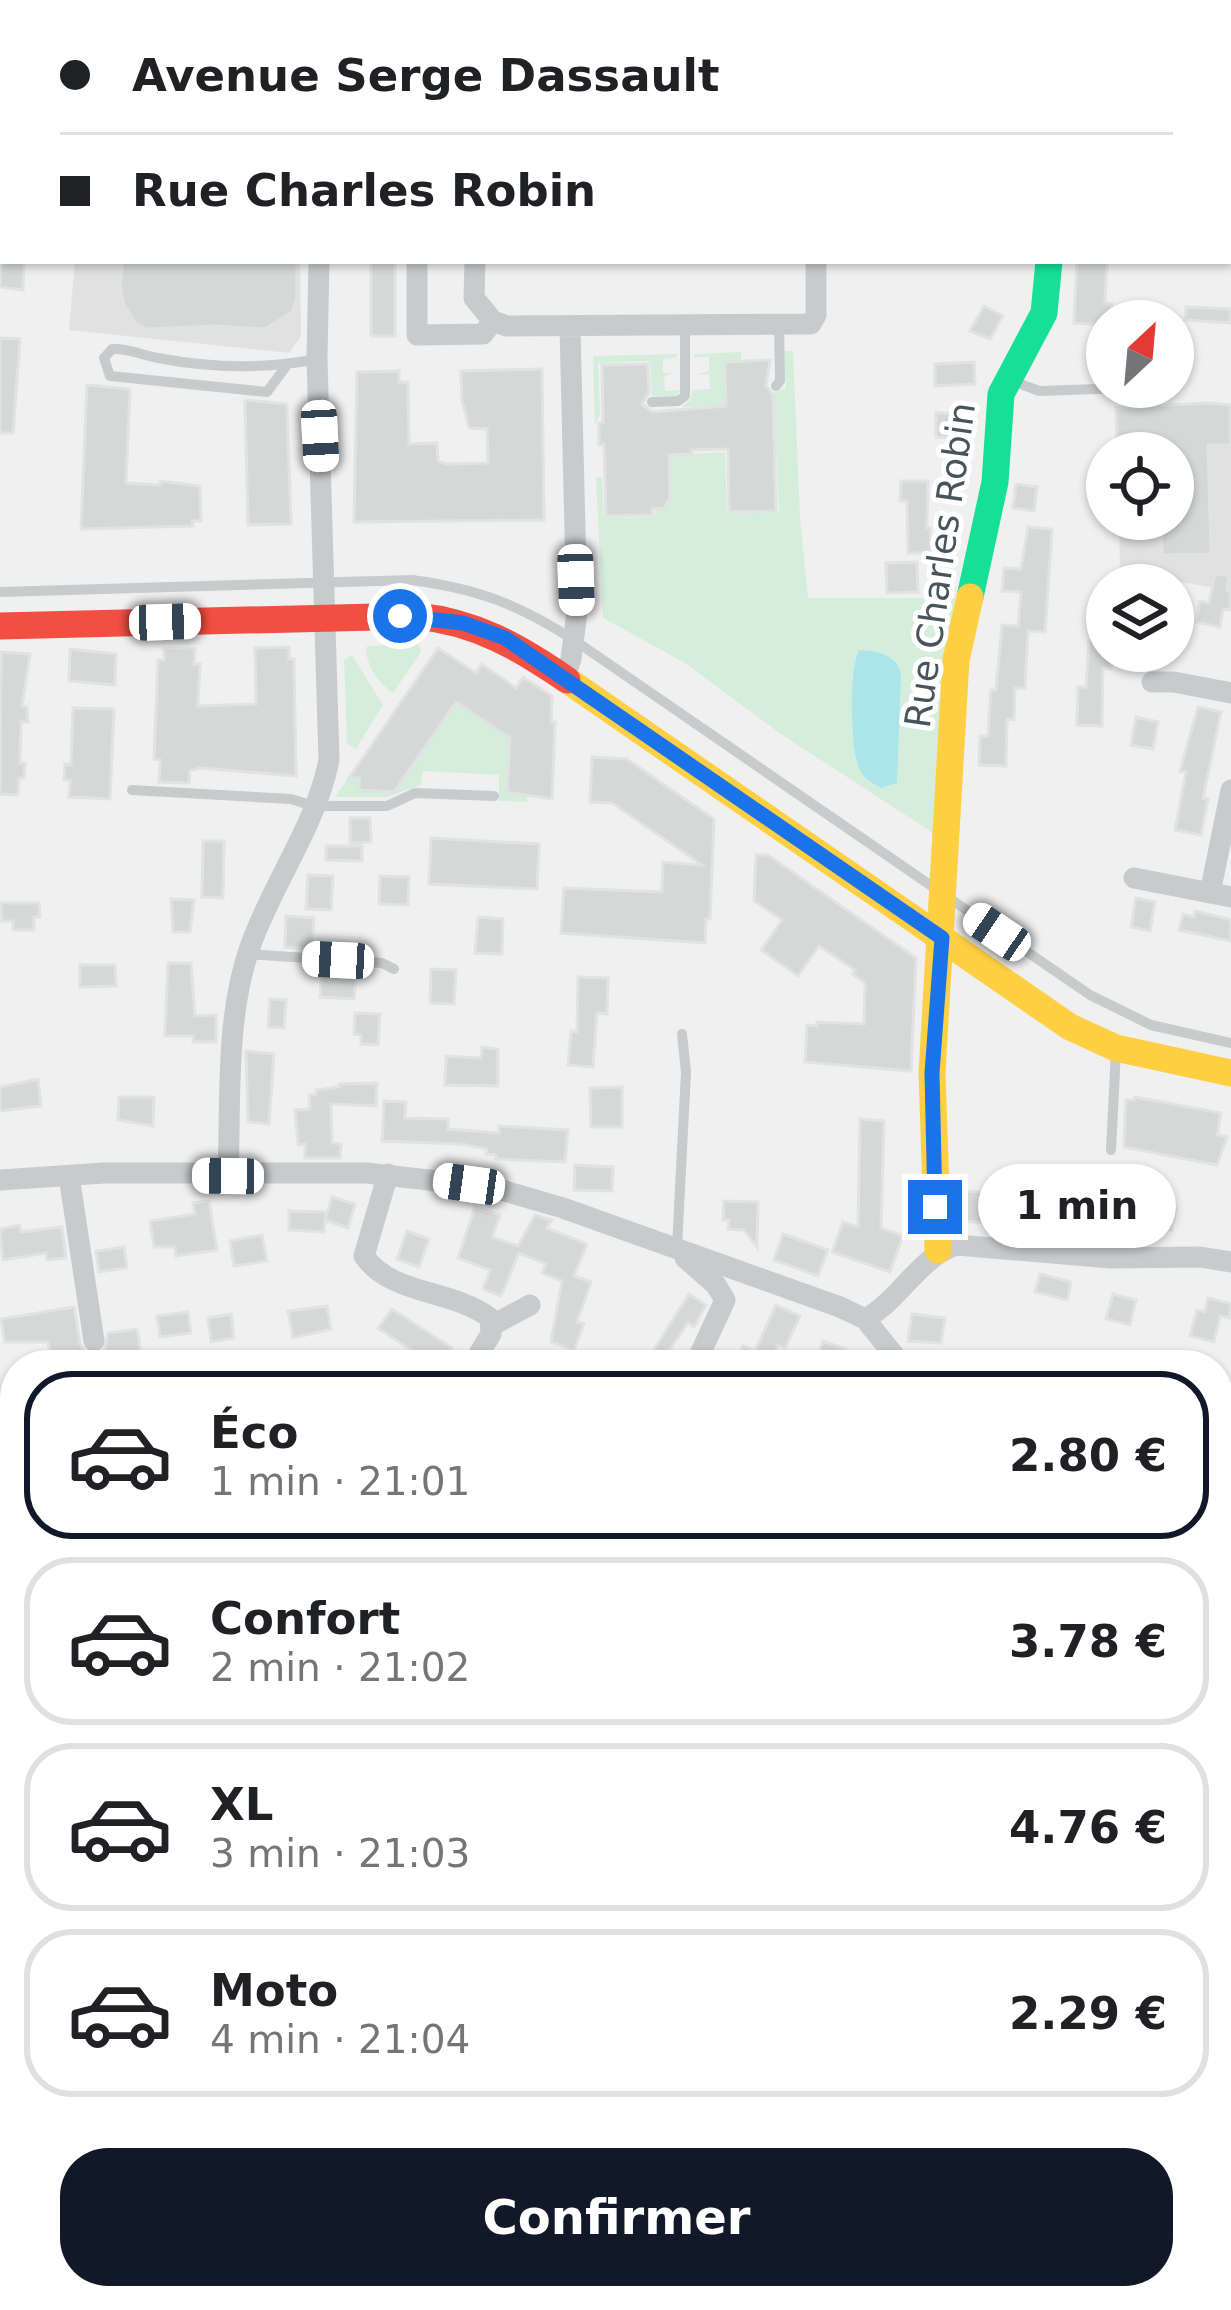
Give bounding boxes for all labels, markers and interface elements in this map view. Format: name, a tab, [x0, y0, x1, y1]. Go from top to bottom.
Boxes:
text: Avenue Serge Dassault	[132, 49, 719, 102]
text: Rue Charles Robin	[132, 164, 596, 217]
north arrow	[1086, 300, 1194, 408]
map controls	[1086, 300, 1194, 672]
car	[300, 399, 340, 473]
street label: Rue Charles Robin	[897, 400, 983, 730]
button: locate	[1086, 432, 1194, 540]
car	[557, 543, 595, 617]
button: layers	[1086, 564, 1194, 672]
route start	[373, 589, 427, 643]
car	[128, 603, 202, 641]
car	[957, 897, 1037, 967]
car	[301, 940, 375, 980]
car	[192, 1157, 264, 1195]
car	[431, 1161, 507, 1207]
callout: 1 min	[977, 1165, 1175, 1249]
route end	[908, 1180, 962, 1234]
text: 1 min	[1016, 1183, 1138, 1228]
icon: car	[66, 1401, 174, 1509]
text: Éco	[210, 1406, 298, 1459]
text: 2.80 €	[1009, 1429, 1167, 1482]
text: 1 min · 21:01	[210, 1459, 470, 1504]
icon: car	[66, 1587, 174, 1695]
text: Confort	[210, 1592, 400, 1645]
text: 3.78 €	[1009, 1615, 1167, 1668]
text: 2 min · 21:02	[210, 1645, 470, 1690]
icon: car	[66, 1773, 174, 1881]
text: XL	[210, 1778, 273, 1831]
text: 4.76 €	[1009, 1801, 1167, 1854]
text: 3 min · 21:03	[210, 1831, 470, 1876]
icon: car	[66, 1959, 174, 2067]
text: Moto	[210, 1964, 338, 2017]
text: 2.29 €	[1009, 1987, 1167, 2040]
text: 4 min · 21:04	[210, 2017, 470, 2062]
button: Confirmer	[60, 2148, 1173, 2286]

